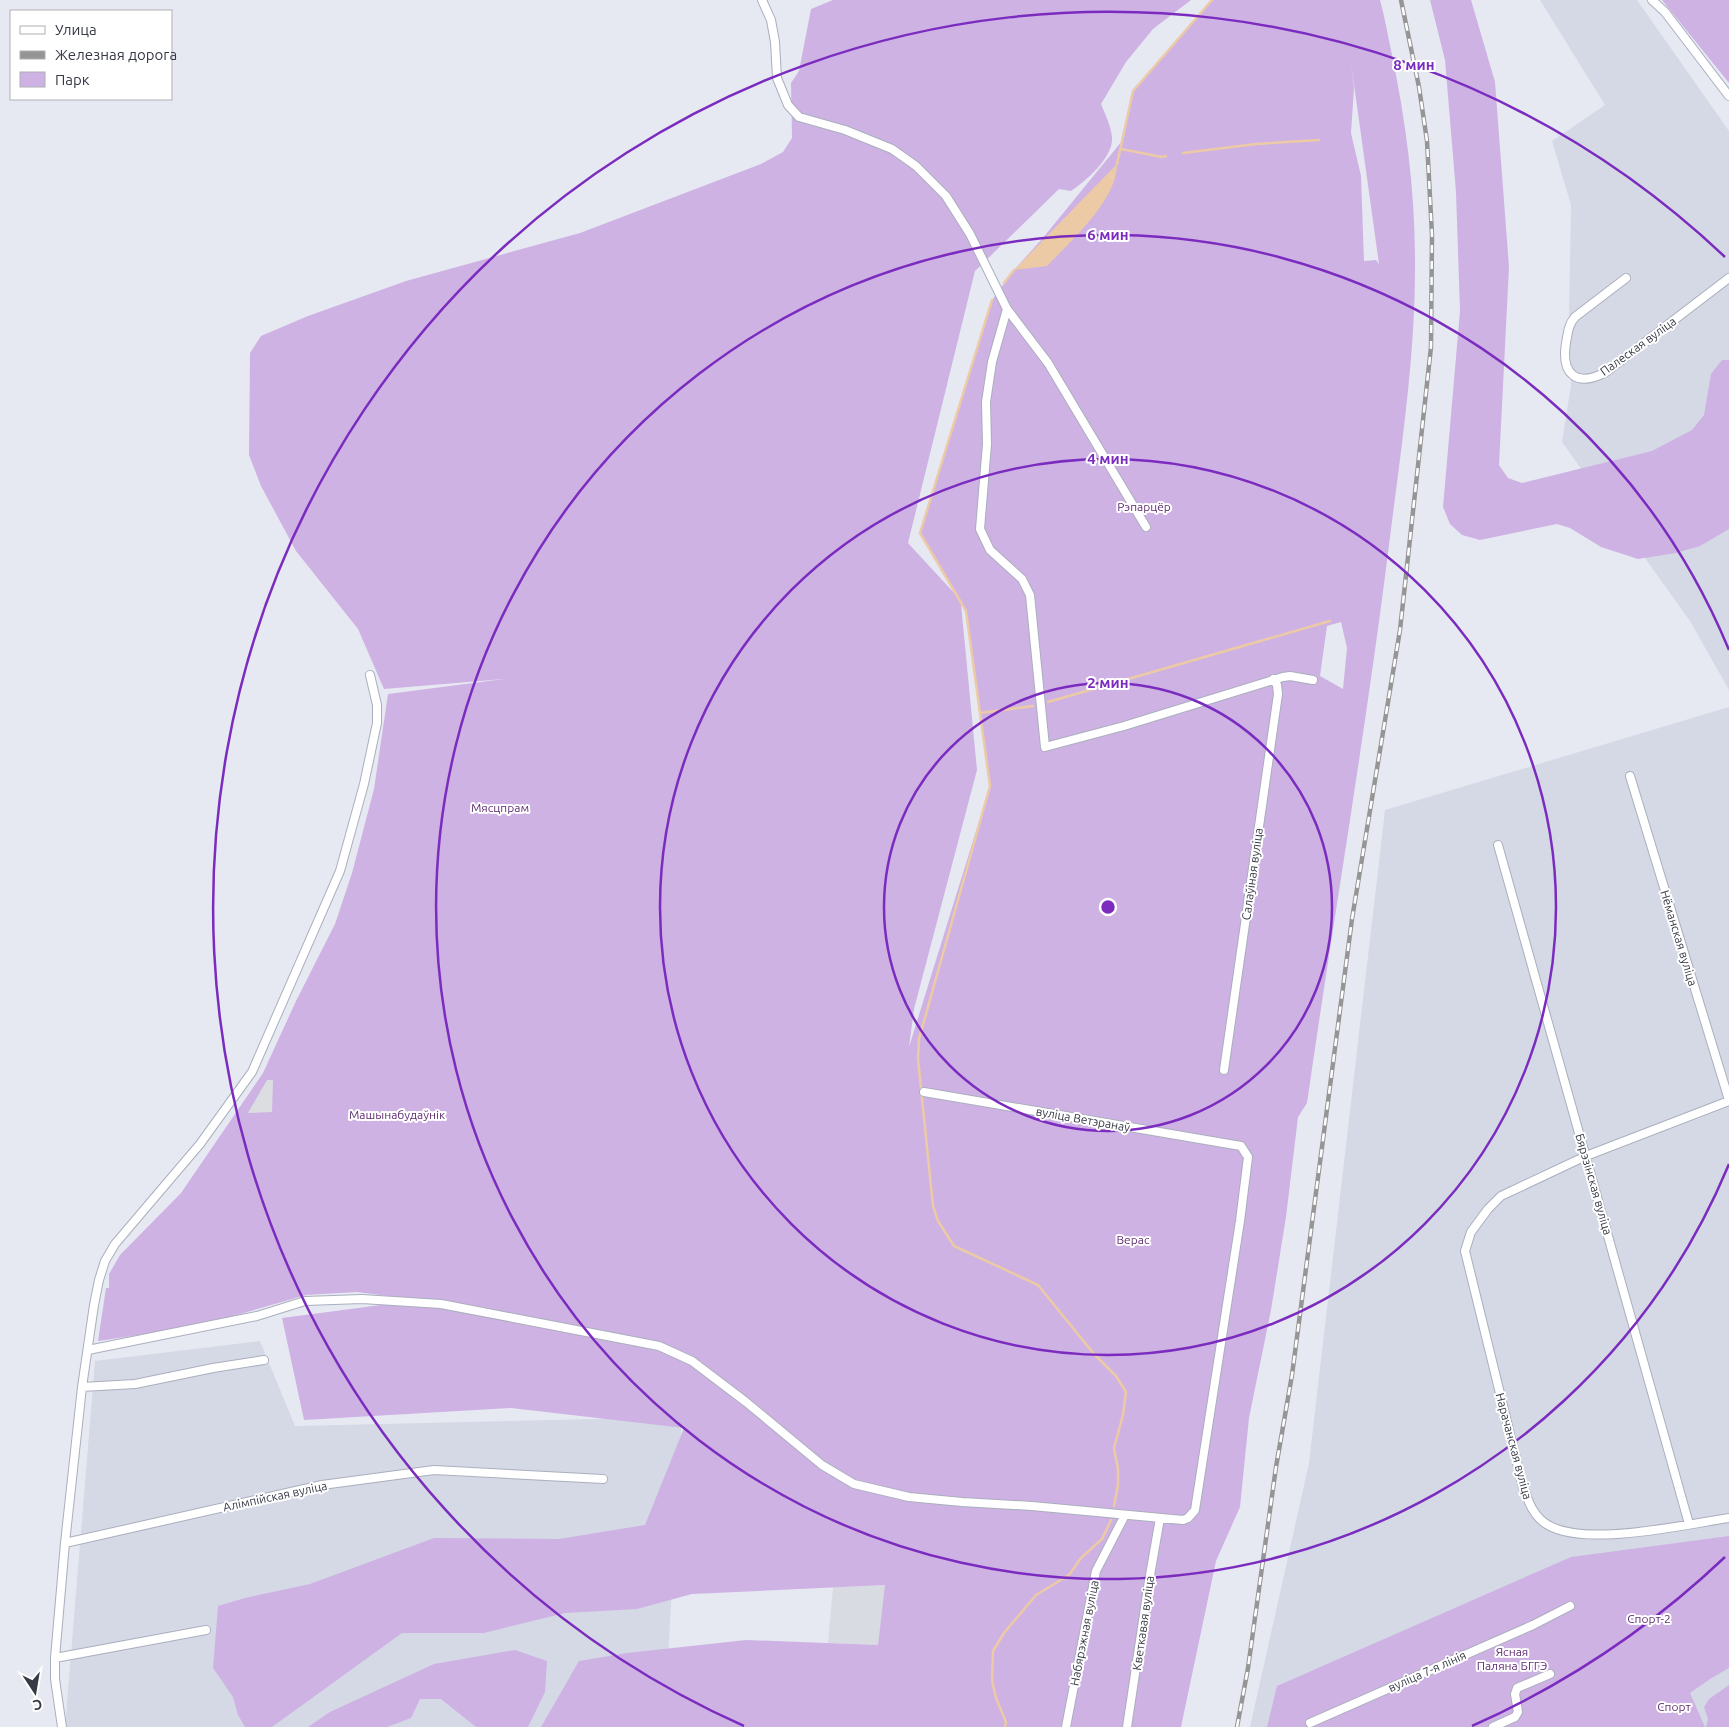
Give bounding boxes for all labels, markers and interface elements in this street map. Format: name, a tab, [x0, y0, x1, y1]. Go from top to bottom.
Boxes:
legend	[10, 10, 172, 100]
text: Улица	[55, 21, 97, 38]
text: Железная дорога	[55, 46, 177, 63]
text: 8 мин	[1393, 56, 1435, 73]
text: Парк	[55, 71, 90, 88]
text: 6 мин	[1087, 226, 1129, 243]
street label: Палеская вуліца	[1598, 314, 1678, 378]
text: 4 мин	[1087, 450, 1129, 467]
park label: Рэпарцёр	[1117, 500, 1171, 513]
text: 2 мин	[1087, 674, 1129, 691]
park label: Мясцпрам	[471, 801, 529, 814]
street label: Салаўіная вуліца	[1239, 827, 1265, 921]
street label: Нёманская вуліца	[1658, 889, 1700, 987]
centre of rings	[1099, 898, 1117, 916]
street label: вуліца Ветэранаў	[1035, 1104, 1131, 1134]
park label: Машынабудаўнік	[349, 1108, 445, 1121]
street label: Бярэзінская вуліца	[1573, 1132, 1615, 1236]
park label: Верас	[1116, 1233, 1150, 1246]
street label: Нарачанская вуліца	[1494, 1391, 1534, 1501]
street label: Алімпійская вуліца	[222, 1479, 328, 1513]
street label: Кветкавая вуліца	[1130, 1575, 1156, 1671]
street label: Набярэжная вуліца	[1067, 1579, 1101, 1687]
park label: Спорт-2	[1627, 1612, 1671, 1625]
park label: Ясная Паляна БГГЭ	[1477, 1645, 1547, 1672]
street label: вуліца 7-я лінія	[1386, 1648, 1468, 1694]
north arrow	[10, 1667, 60, 1717]
text: С	[32, 1696, 44, 1713]
park label: Спорт	[1657, 1700, 1691, 1713]

